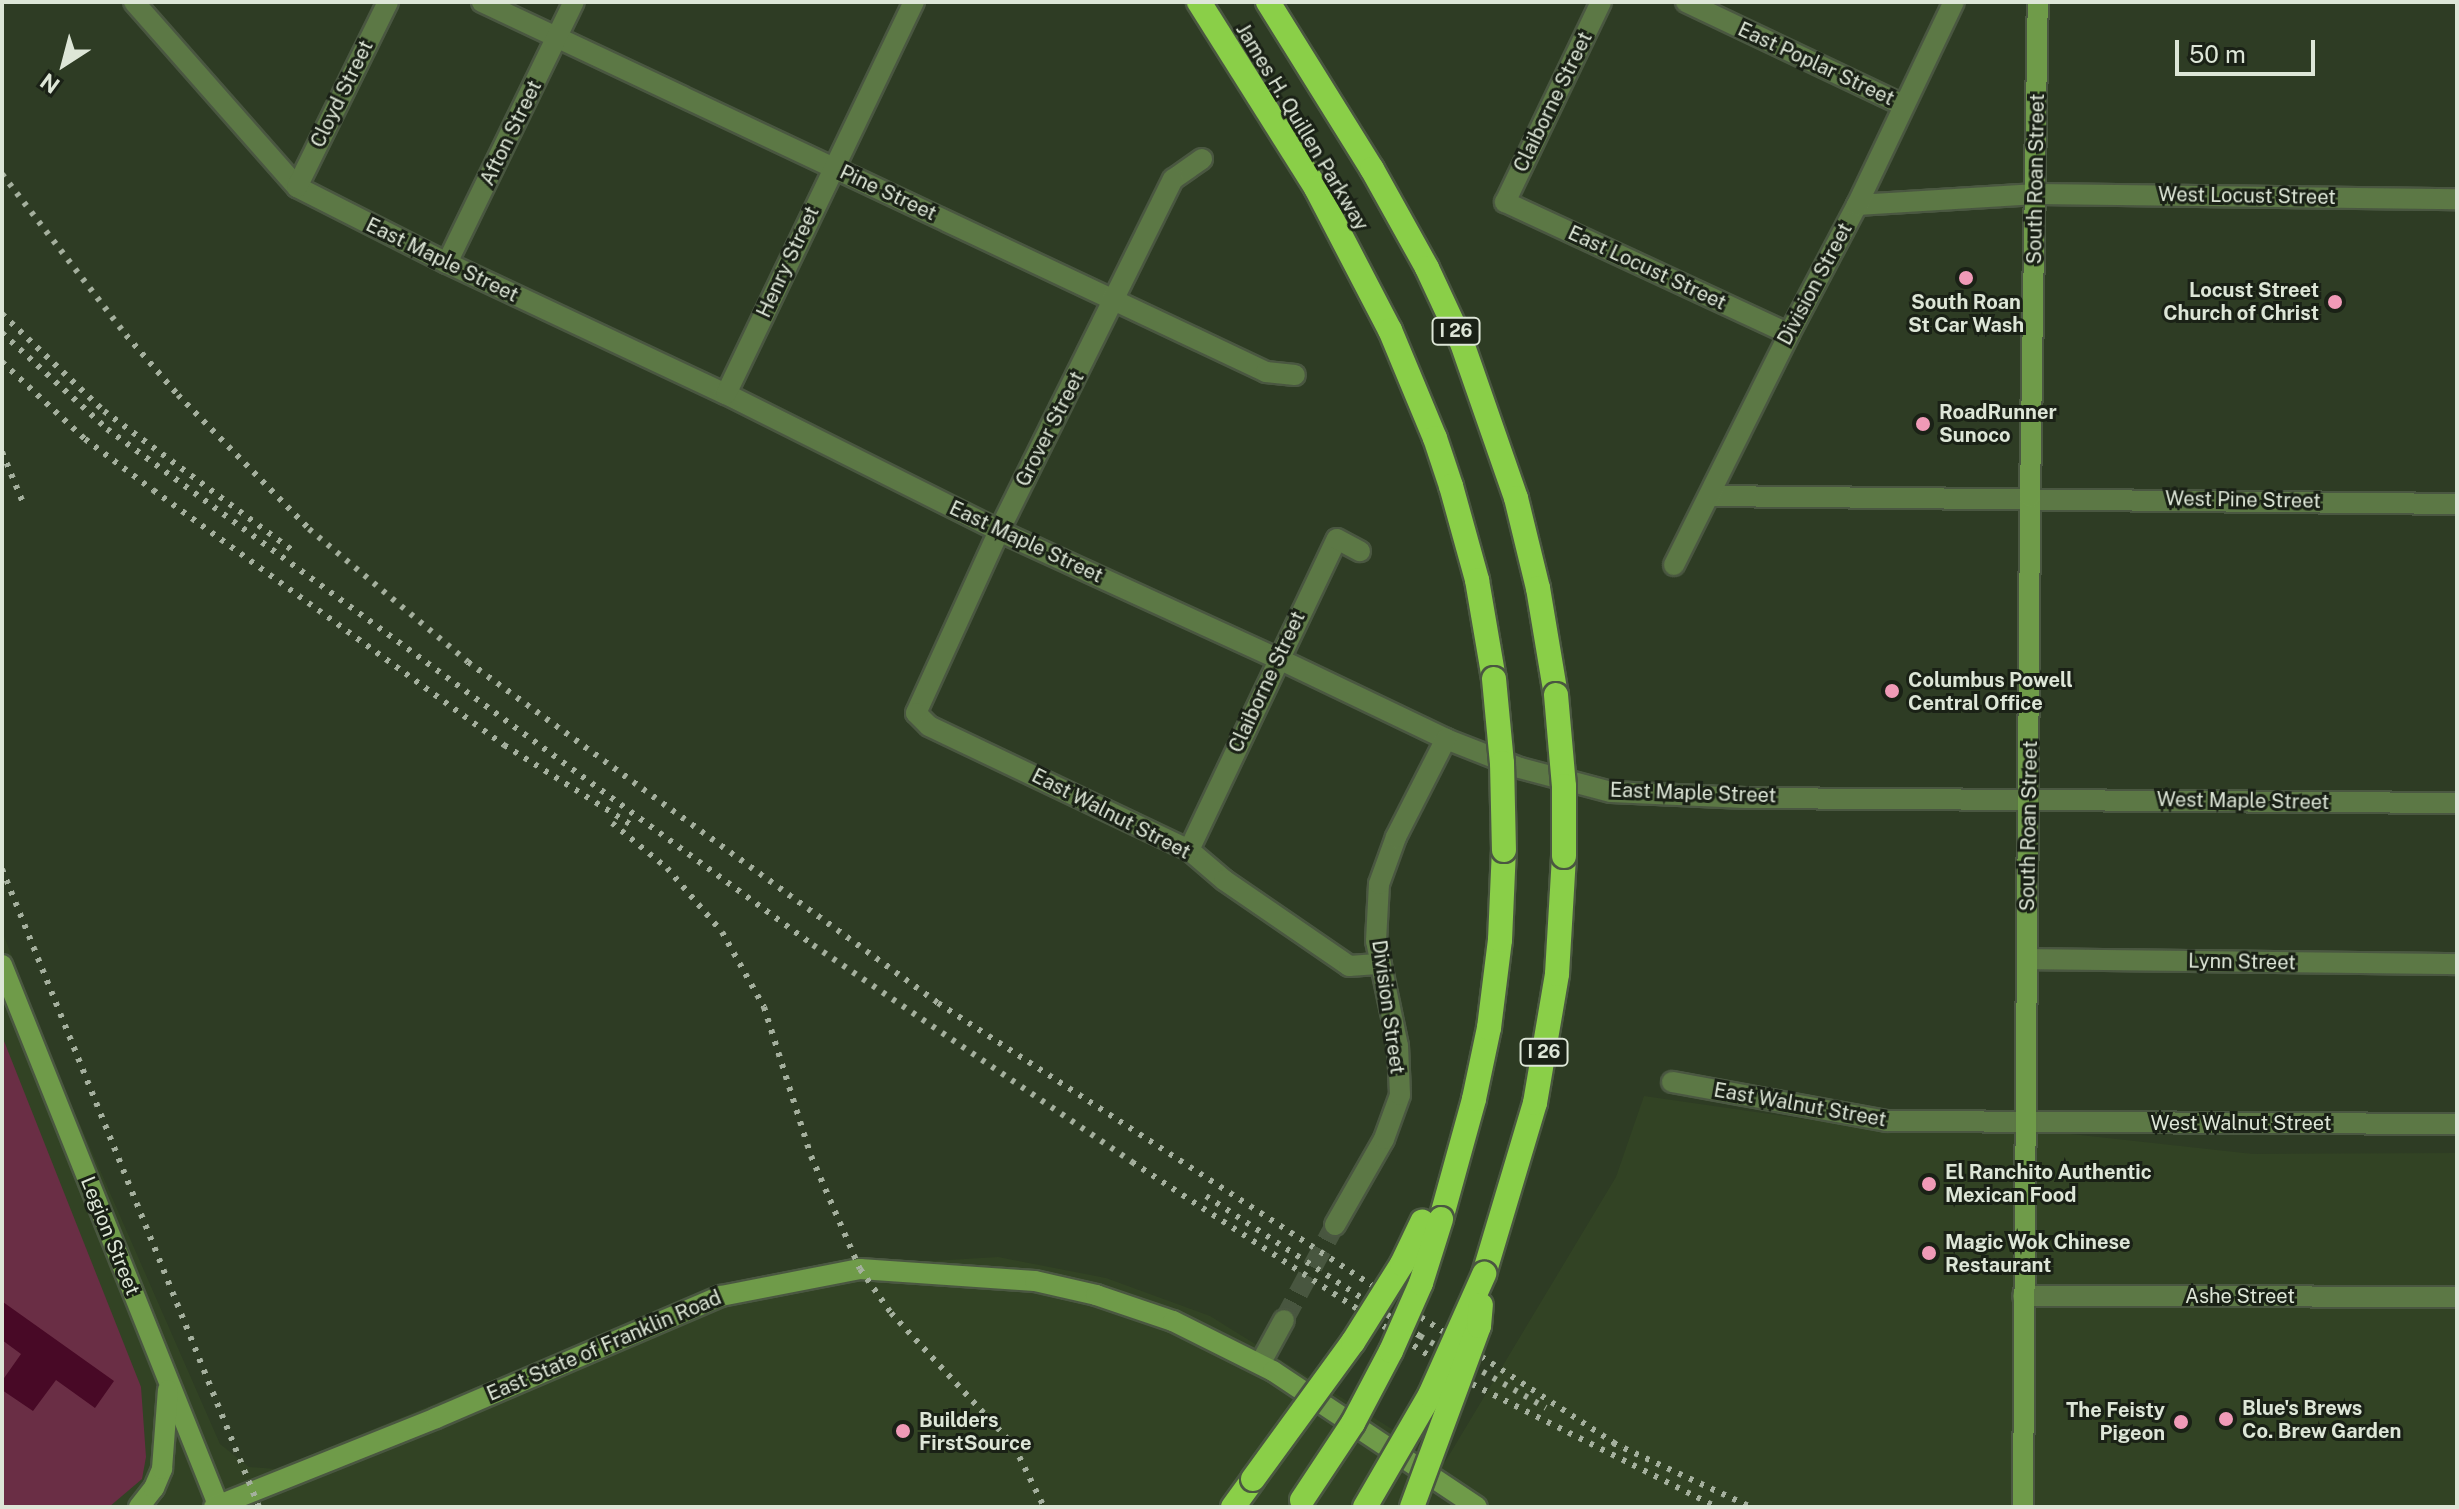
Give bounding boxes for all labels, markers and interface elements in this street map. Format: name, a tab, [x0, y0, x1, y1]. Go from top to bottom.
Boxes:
street label: East Poplar Street	[1734, 17, 1898, 111]
street label: James H. Quillen Parkway	[1231, 19, 1373, 235]
north arrow	[24, 24, 104, 104]
scale bar	[2179, 24, 2319, 74]
street label: Claiborne Street	[1509, 28, 1597, 176]
street label: Cloyd Street	[306, 37, 378, 151]
text: 50 m	[2189, 40, 2246, 68]
text: N	[35, 68, 64, 99]
street label: Afton Street	[475, 76, 547, 190]
street label: South Roan Street	[2023, 93, 2049, 265]
street label: Pine Street	[836, 160, 940, 226]
street label: West Locust Street	[2158, 182, 2336, 210]
street label: Henry Street	[752, 202, 824, 322]
street label: East Maple Street	[362, 213, 522, 307]
street label: Division Street	[1773, 219, 1857, 349]
street label: East Locust Street	[1564, 221, 1730, 315]
marker: South Roan St Car Wash	[1957, 269, 1975, 287]
place label: Locust Street Church of Christ	[2163, 278, 2319, 325]
place label: South Roan St Car Wash	[1908, 290, 2024, 337]
marker: Locust Street Church of Christ	[2326, 293, 2344, 311]
road number: I 26	[1430, 317, 1482, 345]
street label: Grover Street	[1011, 368, 1089, 490]
place label: RoadRunner Sunoco	[1939, 400, 2057, 447]
marker: RoadRunner Sunoco	[1914, 415, 1932, 433]
street label: West Pine Street	[2165, 487, 2321, 513]
street label: East Maple Street	[945, 496, 1107, 588]
street label: Claiborne Street	[1224, 608, 1310, 756]
place label: Columbus Powell Central Office	[1908, 668, 2073, 715]
marker: Columbus Powell Central Office	[1883, 682, 1901, 700]
street label: South Roan Street	[2016, 740, 2042, 912]
street label: East Walnut Street	[1028, 764, 1194, 864]
street label: East Maple Street	[1609, 778, 1777, 808]
street label: West Maple Street	[2156, 787, 2330, 815]
street label: Division Street	[1367, 938, 1409, 1076]
street label: Lynn Street	[2188, 949, 2296, 975]
road number: I 26	[1518, 1038, 1570, 1066]
street label: East Walnut Street	[1712, 1078, 1888, 1132]
street label: West Walnut Street	[2150, 1111, 2332, 1135]
place label: El Ranchito Authentic Mexican Food	[1945, 1160, 2152, 1207]
street label: Legion Street	[75, 1173, 145, 1299]
marker: El Ranchito Authentic Mexican Food	[1920, 1175, 1938, 1193]
place label: Magic Wok Chinese Restaurant	[1945, 1230, 2131, 1277]
marker: Magic Wok Chinese Restaurant	[1920, 1244, 1938, 1262]
street label: Ashe Street	[2185, 1284, 2295, 1308]
street label: East State of Franklin Road	[483, 1286, 725, 1406]
place label: Blue's Brews Co. Brew Garden	[2242, 1396, 2402, 1443]
place label: The Feisty Pigeon	[2066, 1398, 2165, 1445]
place label: Builders FirstSource	[919, 1408, 1031, 1455]
marker: Blue's Brews Co. Brew Garden	[2217, 1410, 2235, 1428]
marker: The Feisty Pigeon	[2172, 1413, 2190, 1431]
marker: Builders FirstSource	[894, 1422, 912, 1440]

